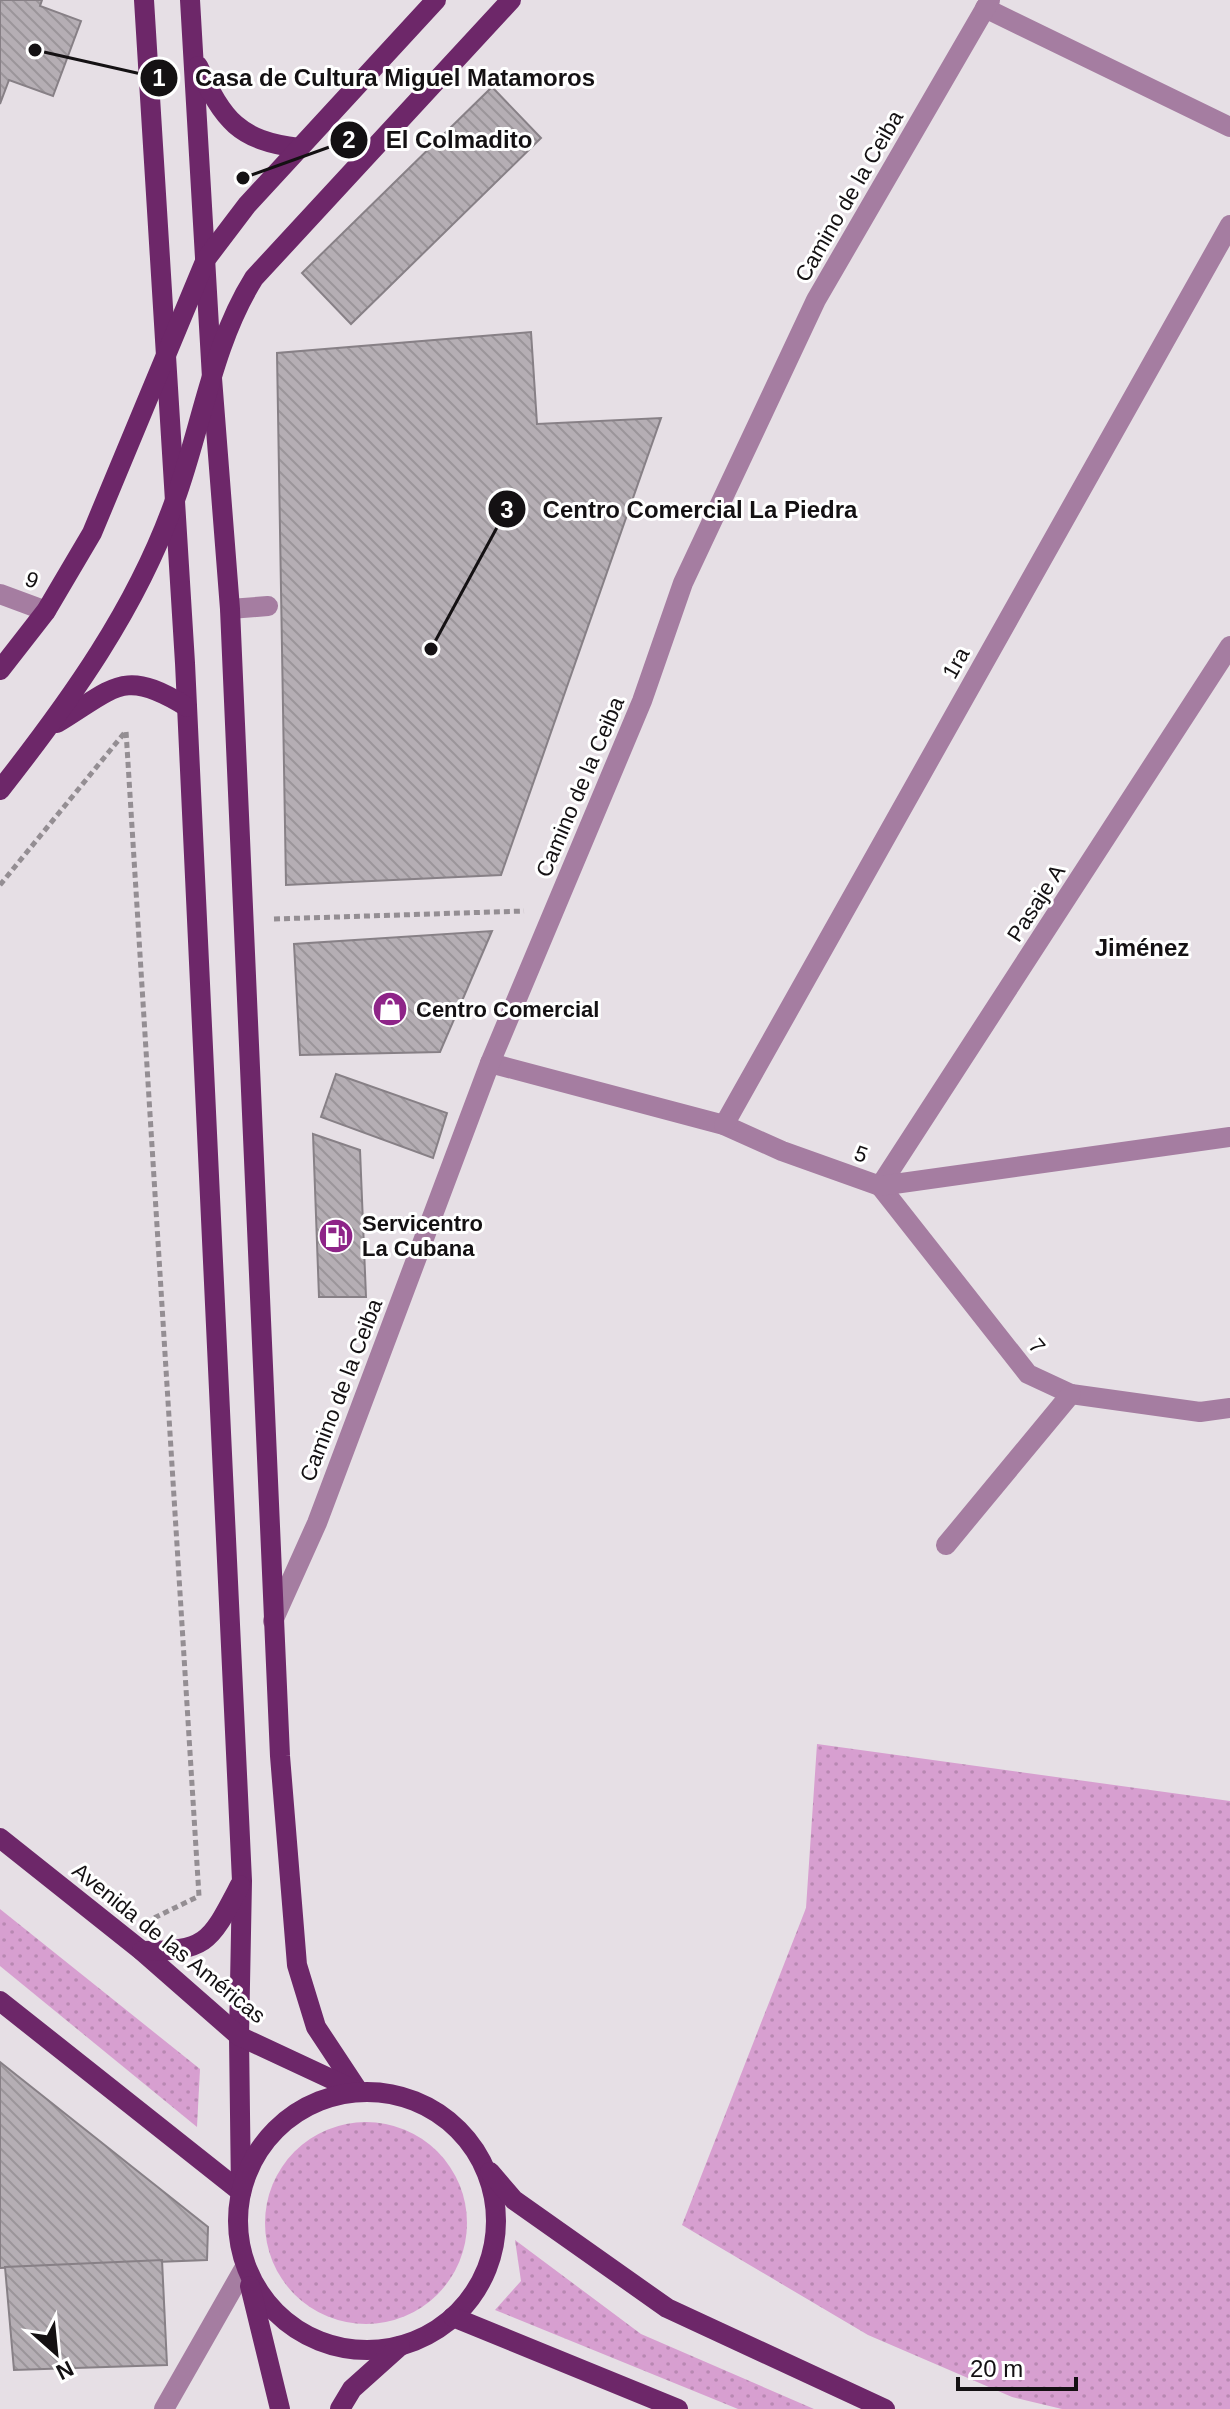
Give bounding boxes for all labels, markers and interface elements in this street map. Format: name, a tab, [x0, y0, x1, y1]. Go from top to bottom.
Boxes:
callout: Casa de Cultura Miguel Matamoros	[139, 54, 611, 102]
text: 1	[152, 64, 166, 91]
text: Casa de Cultura Miguel Matamoros	[195, 64, 595, 91]
street label: Camino de la Ceiba	[790, 105, 909, 286]
callout: El Colmadito	[329, 116, 548, 164]
text: 2	[342, 126, 356, 153]
text: El Colmadito	[386, 126, 532, 153]
callout: Centro Comercial La Piedra	[487, 485, 874, 533]
text: 3	[500, 496, 514, 523]
text: Centro Comercial La Piedra	[543, 496, 858, 523]
street label: 9	[22, 566, 42, 594]
street label: 1ra	[937, 642, 975, 683]
street label: Camino de la Ceiba	[531, 692, 630, 881]
street label: Pasaje A	[1002, 860, 1070, 946]
district label: Jiménez	[1095, 934, 1189, 961]
shop icon: Centro Comercial	[371, 990, 409, 1028]
place label: Centro Comercial	[416, 997, 599, 1022]
street label: 5	[851, 1140, 871, 1168]
place label: Servicentro La Cubana	[362, 1211, 483, 1261]
fuel station icon: Servicentro La Cubana	[317, 1217, 355, 1255]
street label: Camino de la Ceiba	[295, 1295, 388, 1485]
street label: 7	[1023, 1333, 1051, 1359]
street label: Avenida de las Américas	[68, 1858, 270, 2028]
north arrow	[16, 2313, 96, 2393]
scale bar	[958, 2341, 1076, 2391]
text: 20 m	[970, 2355, 1023, 2382]
text: N	[52, 2356, 78, 2385]

